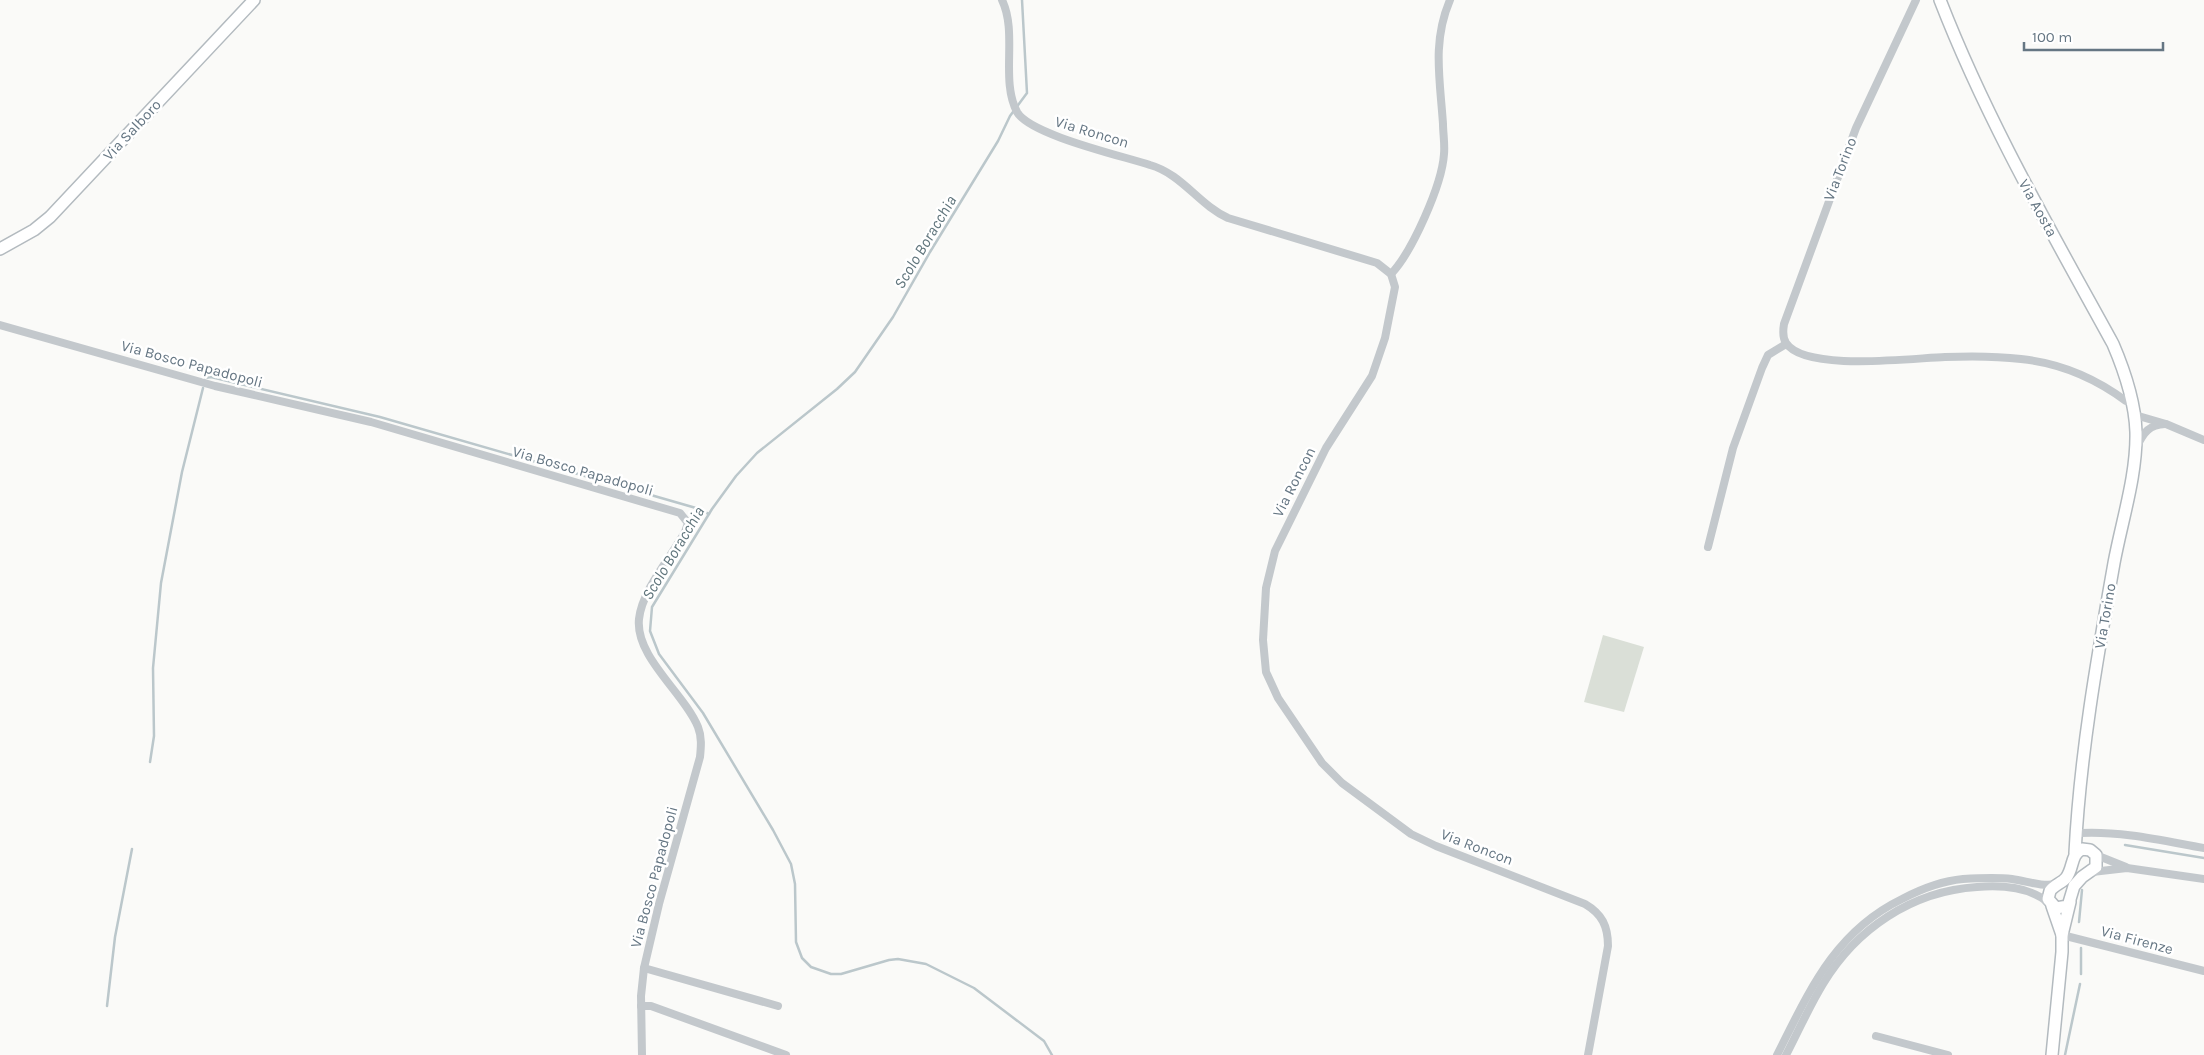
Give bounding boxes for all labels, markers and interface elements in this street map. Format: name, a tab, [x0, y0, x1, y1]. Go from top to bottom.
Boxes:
scale bar	[2024, 20, 2163, 52]
text: 100 m	[2032, 28, 2072, 46]
street label: Via Salboro	[99, 96, 165, 164]
street label: Via Roncon	[1053, 112, 1131, 152]
street label: Via Torino	[1820, 135, 1860, 203]
street label: Via Aosta	[2015, 176, 2061, 240]
water label: Scolo Boracchia	[890, 192, 960, 292]
street label: Via Bosco Papadopoli	[119, 336, 265, 392]
street label: Via Bosco Papadopoli	[510, 442, 656, 500]
street label: Via Roncon	[1269, 444, 1319, 520]
water label: Scolo Boracchia	[638, 503, 708, 603]
street label: Via Torino	[2090, 582, 2120, 650]
street label: Via Bosco Papadopoli	[626, 804, 682, 950]
street label: Via Roncon	[1438, 825, 1516, 869]
street label: Via Firenze	[2099, 922, 2175, 958]

